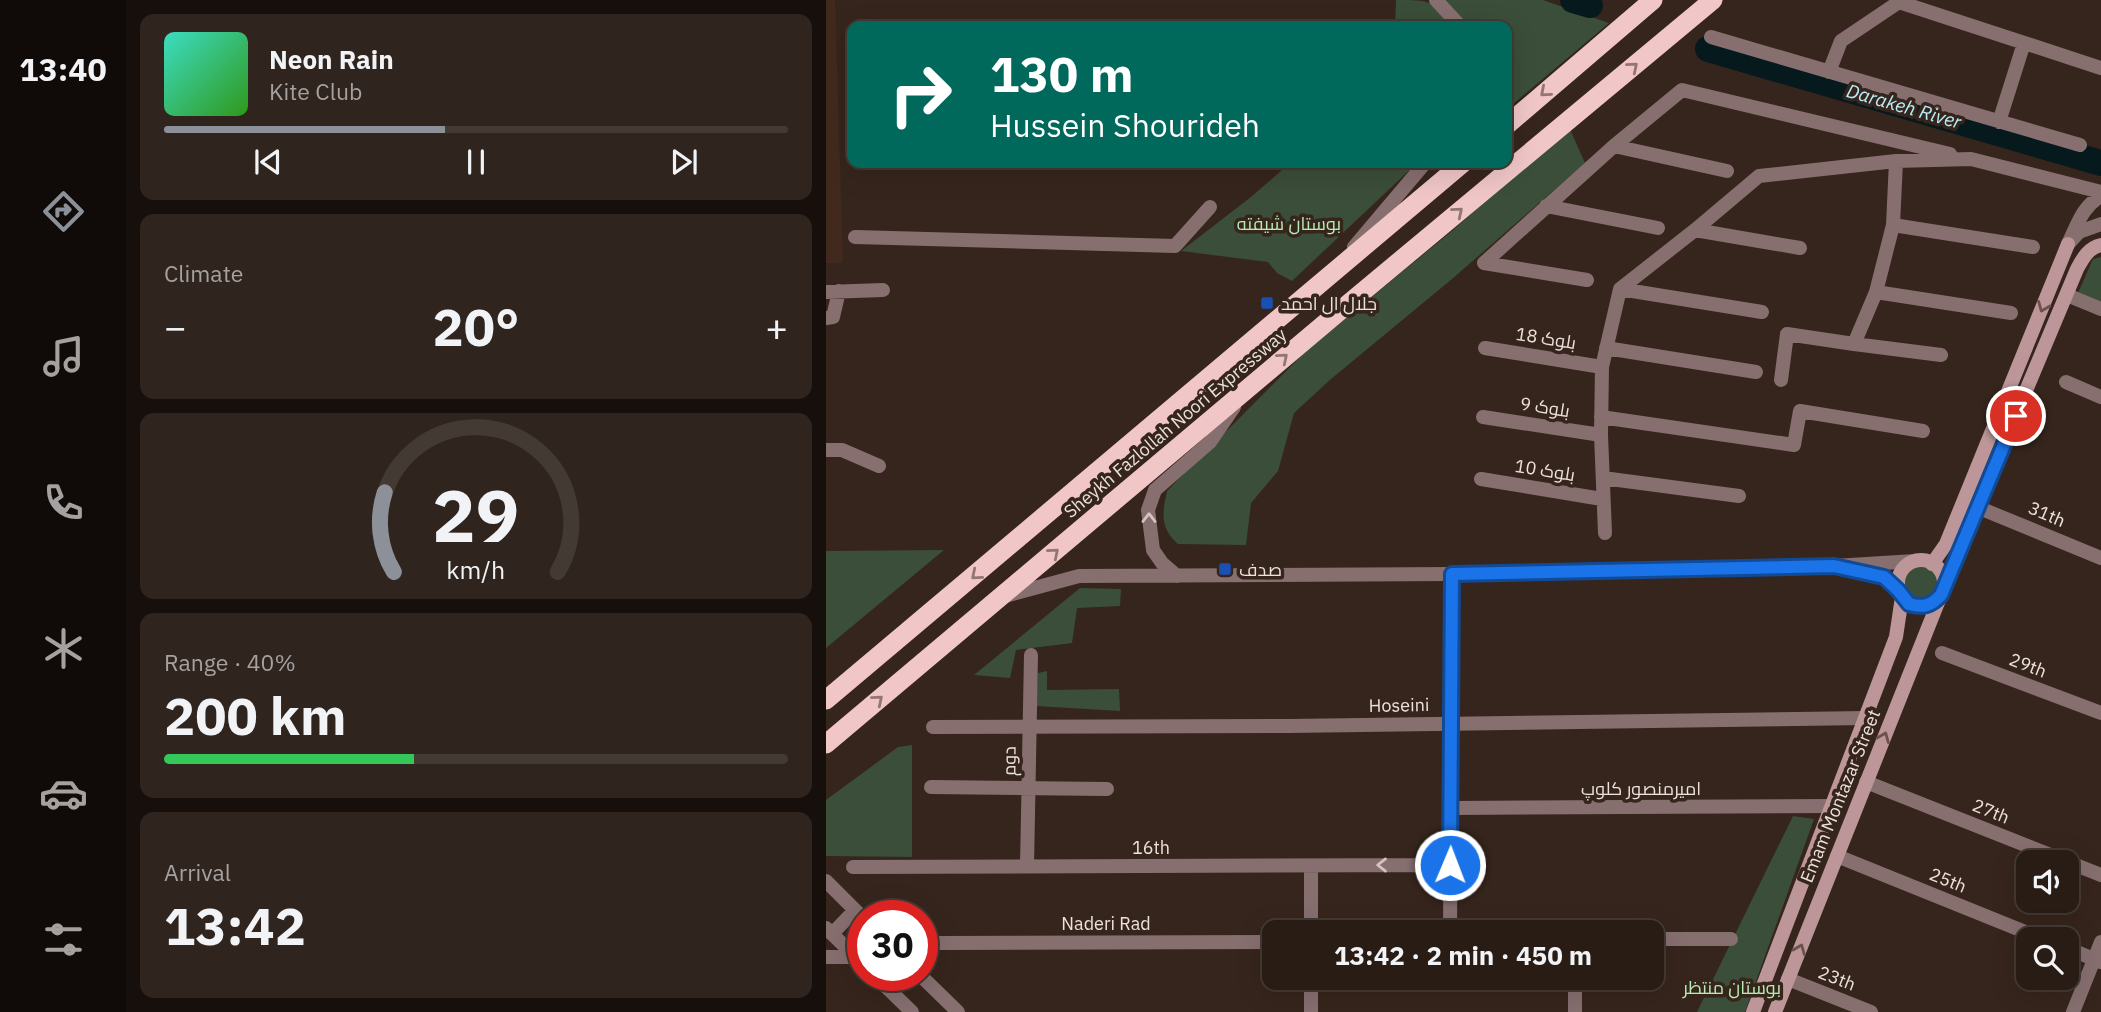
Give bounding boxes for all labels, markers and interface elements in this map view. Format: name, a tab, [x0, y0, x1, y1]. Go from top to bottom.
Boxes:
text: Neon Rain	[269, 42, 394, 76]
text: 130 m	[990, 42, 1134, 105]
text: 13:40	[19, 48, 107, 90]
icon: right	[875, 49, 966, 140]
one-way arrow	[1624, 63, 1637, 75]
text: Kite Club	[269, 76, 362, 106]
water label: Darakeh River	[1844, 78, 1965, 134]
one-way arrow	[1540, 84, 1553, 96]
text: Hussein Shourideh	[990, 104, 1260, 146]
icon: previous	[249, 143, 287, 181]
icon: pause	[457, 143, 495, 181]
icon: next	[665, 143, 703, 181]
icon: directions	[39, 187, 88, 236]
one-way arrow	[1450, 208, 1462, 221]
park label: بوستان شیفته	[1237, 212, 1341, 235]
text: Climate	[164, 258, 243, 288]
place label: جلال ال احمد	[1281, 292, 1377, 315]
text: 20°	[433, 293, 519, 360]
marker: جلال ال احمد	[1259, 295, 1275, 311]
one-way arrow	[2037, 300, 2051, 312]
text: −	[164, 302, 187, 351]
text: +	[765, 302, 788, 351]
street label: بلوک 18	[1514, 322, 1578, 354]
street label: Sheykh Fazlollah Noori Expressway	[1059, 323, 1291, 523]
icon: music	[39, 332, 88, 381]
one-way arrow	[1275, 354, 1288, 366]
pin	[1986, 386, 2046, 446]
street label: بلوک 9	[1519, 392, 1571, 422]
icon: arrive	[1997, 397, 2035, 435]
street label: بلوک 10	[1513, 454, 1577, 486]
text: 29	[432, 467, 520, 562]
icon: phone	[39, 478, 88, 527]
street label: 31th	[2025, 496, 2069, 532]
one-way arrow	[1141, 512, 1157, 522]
one-way arrow	[1045, 549, 1058, 561]
text: km/h	[447, 553, 505, 586]
place label: صدف	[1239, 558, 1282, 581]
marker: صدف	[1217, 561, 1233, 577]
one-way arrow	[971, 566, 983, 579]
icon: climate	[39, 624, 88, 673]
text: Range · 40%	[164, 647, 296, 677]
street label: 29th	[2006, 647, 2050, 683]
text: 200 km	[164, 682, 346, 749]
street label: Hoseini	[1368, 693, 1430, 717]
one-way arrow	[870, 696, 883, 708]
street label: Emam Montazar Street	[1795, 706, 1885, 886]
one-way arrow	[1876, 732, 1890, 744]
street label: دوم	[997, 746, 1022, 776]
icon: car	[39, 769, 88, 818]
street label: امیرمنصور کلوپ	[1581, 777, 1701, 801]
street label: 27th	[1969, 793, 2013, 829]
position arrow	[1413, 828, 1487, 902]
street label: 16th	[1132, 836, 1170, 859]
map controls	[2016, 850, 2079, 990]
button: sound	[2016, 850, 2079, 913]
text: Arrival	[164, 857, 231, 887]
one-way arrow	[1376, 857, 1387, 873]
street label: 25th	[1926, 862, 1970, 898]
text: 13:42	[164, 892, 306, 959]
speed limit sign: 30	[847, 900, 938, 991]
street label: Naderi Rad	[1061, 912, 1151, 935]
icon: filters	[39, 915, 88, 964]
button: search	[2016, 927, 2079, 990]
text: 13:42 · 2 min · 450 m	[1334, 938, 1592, 972]
one-way arrow	[1792, 943, 1806, 955]
street label: 23th	[1815, 960, 1859, 996]
park label: بوستان منتظر	[1682, 976, 1781, 999]

